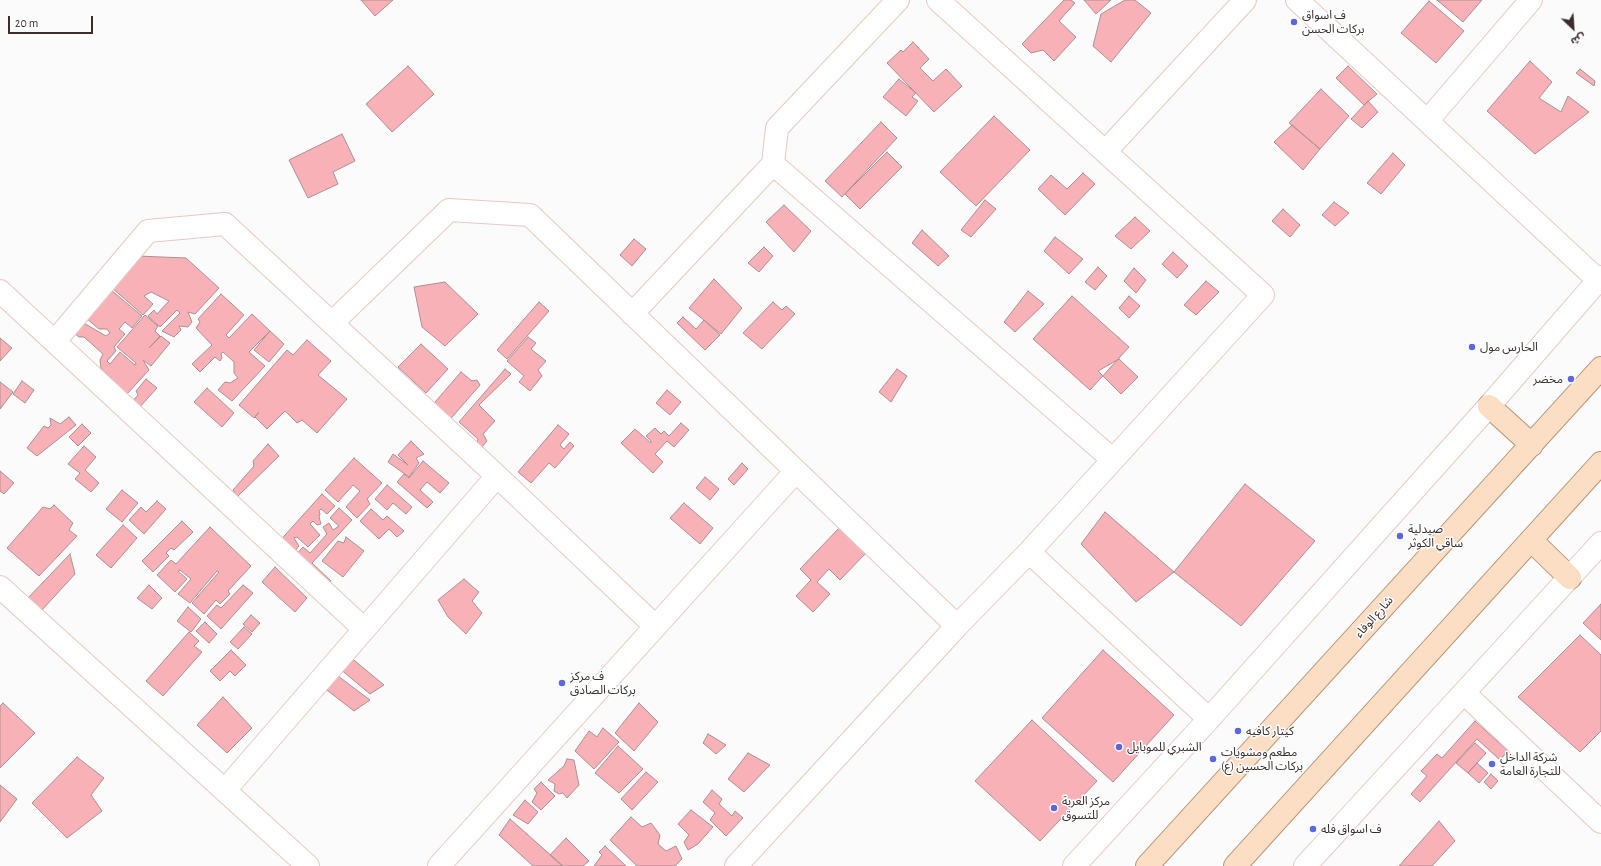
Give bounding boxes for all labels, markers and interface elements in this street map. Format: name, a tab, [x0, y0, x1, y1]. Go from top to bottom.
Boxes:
scale bar	[10, 8, 95, 34]
place label: ف اسواق بركات الحسن	[1302, 8, 1364, 36]
north arrow	[1553, 8, 1593, 48]
text: 20 m	[15, 17, 38, 29]
marker: ف اسواق بركات الحسن	[1289, 17, 1299, 27]
text: ش	[1569, 31, 1587, 47]
place label: الحارس مول	[1480, 340, 1538, 354]
marker: الحارس مول	[1467, 342, 1477, 352]
place label: مخضر	[1533, 372, 1563, 386]
marker: مخضر	[1566, 374, 1576, 384]
place label: صيدلية ساقي الكوثر	[1408, 522, 1463, 550]
marker: صيدلية ساقي الكوثر	[1395, 531, 1405, 541]
street label: شارع الوفاء	[1352, 593, 1396, 641]
place label: ف مركز بركات الصادق	[570, 669, 636, 697]
marker: ف مركز بركات الصادق	[557, 678, 567, 688]
place label: كيتار كافيه	[1246, 724, 1294, 738]
marker: كيتار كافيه	[1233, 726, 1243, 736]
place label: الشبري للموبايل	[1127, 740, 1202, 754]
marker: الشبري للموبايل	[1114, 742, 1124, 752]
place label: مطعم ومشويات بركات الحسين (ع)	[1221, 745, 1303, 773]
place label: شركة الداخل للتجارة العامة	[1500, 750, 1561, 778]
marker: مطعم ومشويات بركات الحسين (ع)	[1208, 754, 1218, 764]
marker: شركة الداخل للتجارة العامة	[1487, 759, 1497, 769]
place label: مركز العربة للتسوق	[1062, 794, 1110, 822]
marker: مركز العربة للتسوق	[1049, 803, 1059, 813]
place label: ف اسواق فله	[1321, 822, 1382, 836]
marker: ف اسواق فله	[1308, 824, 1318, 834]

